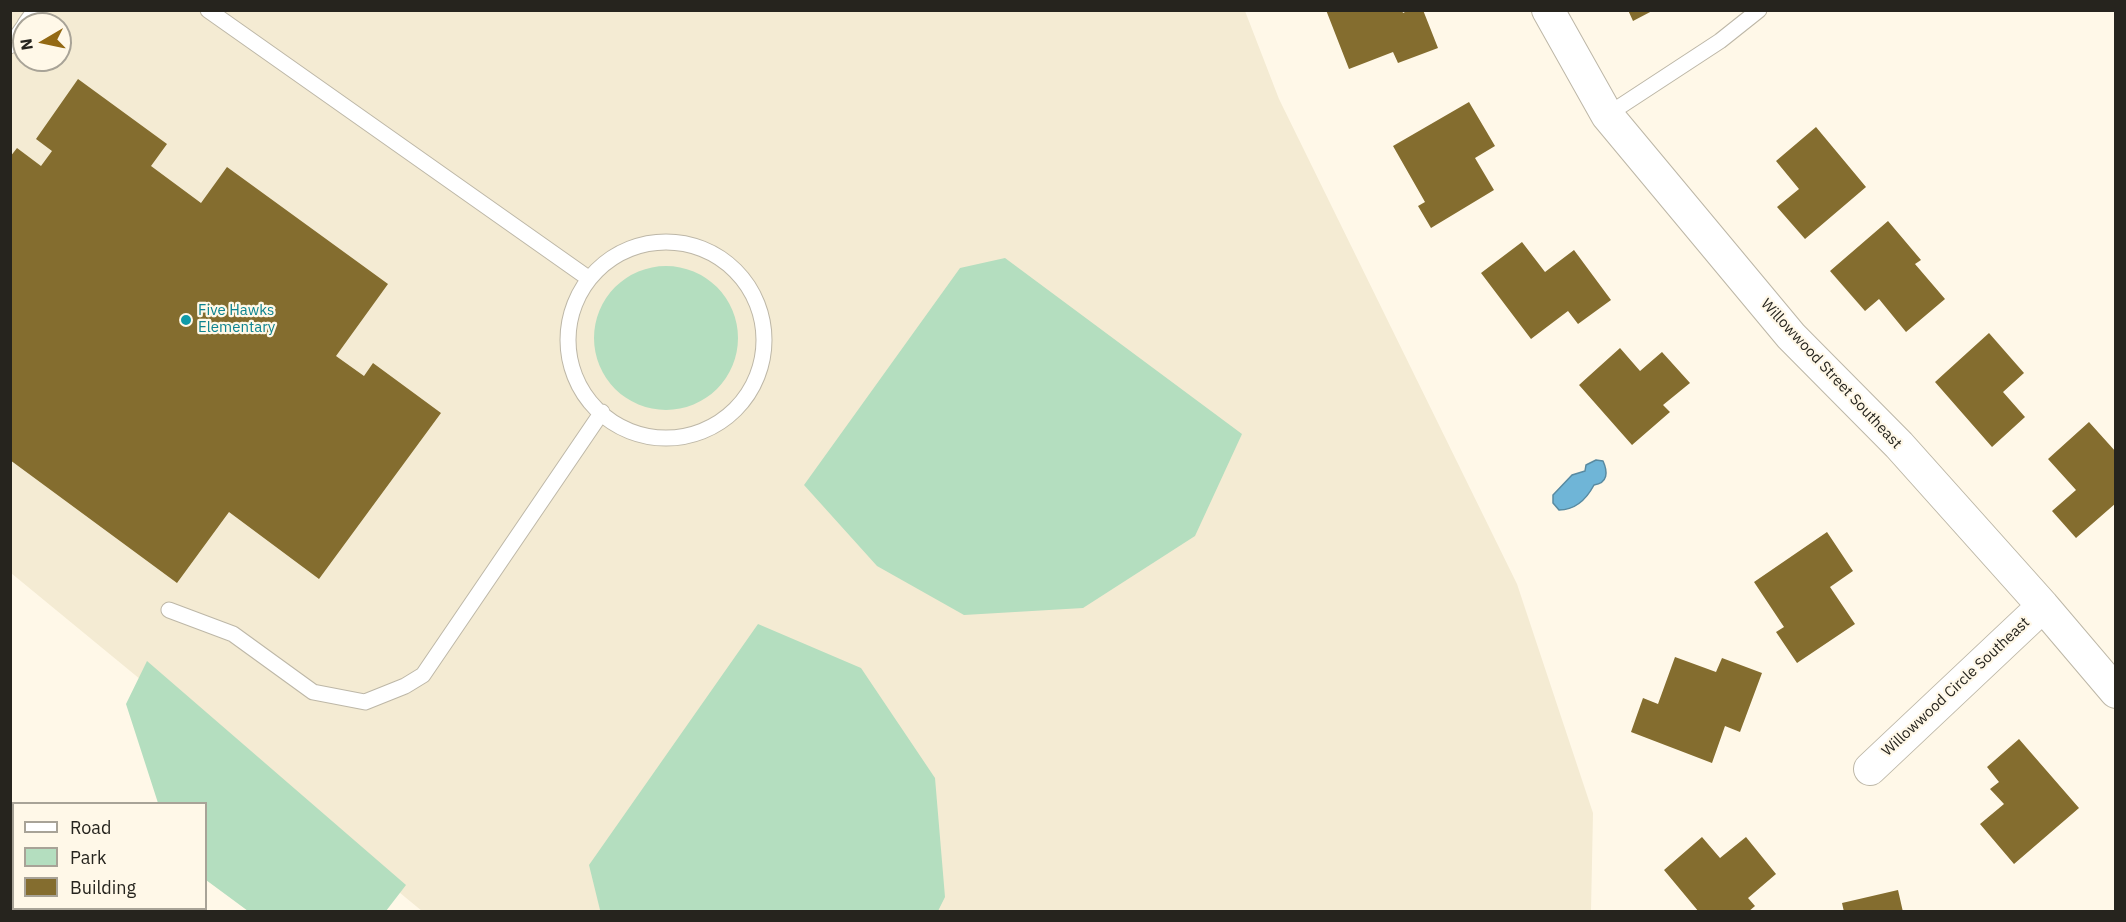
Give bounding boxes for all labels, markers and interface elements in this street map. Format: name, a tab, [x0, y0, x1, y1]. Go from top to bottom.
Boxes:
north arrow	[12, 12, 72, 72]
text: N	[15, 37, 37, 52]
street label: Willowwood Street Southeast	[1757, 295, 1905, 453]
place label: Five Hawks Elementary	[198, 302, 275, 337]
marker: Five Hawks Elementary	[179, 313, 193, 327]
street label: Willowwood Circle Southeast	[1878, 614, 2034, 760]
legend	[12, 802, 207, 910]
text: Road	[70, 816, 111, 839]
text: Park	[70, 846, 106, 869]
text: Building	[70, 876, 136, 899]

